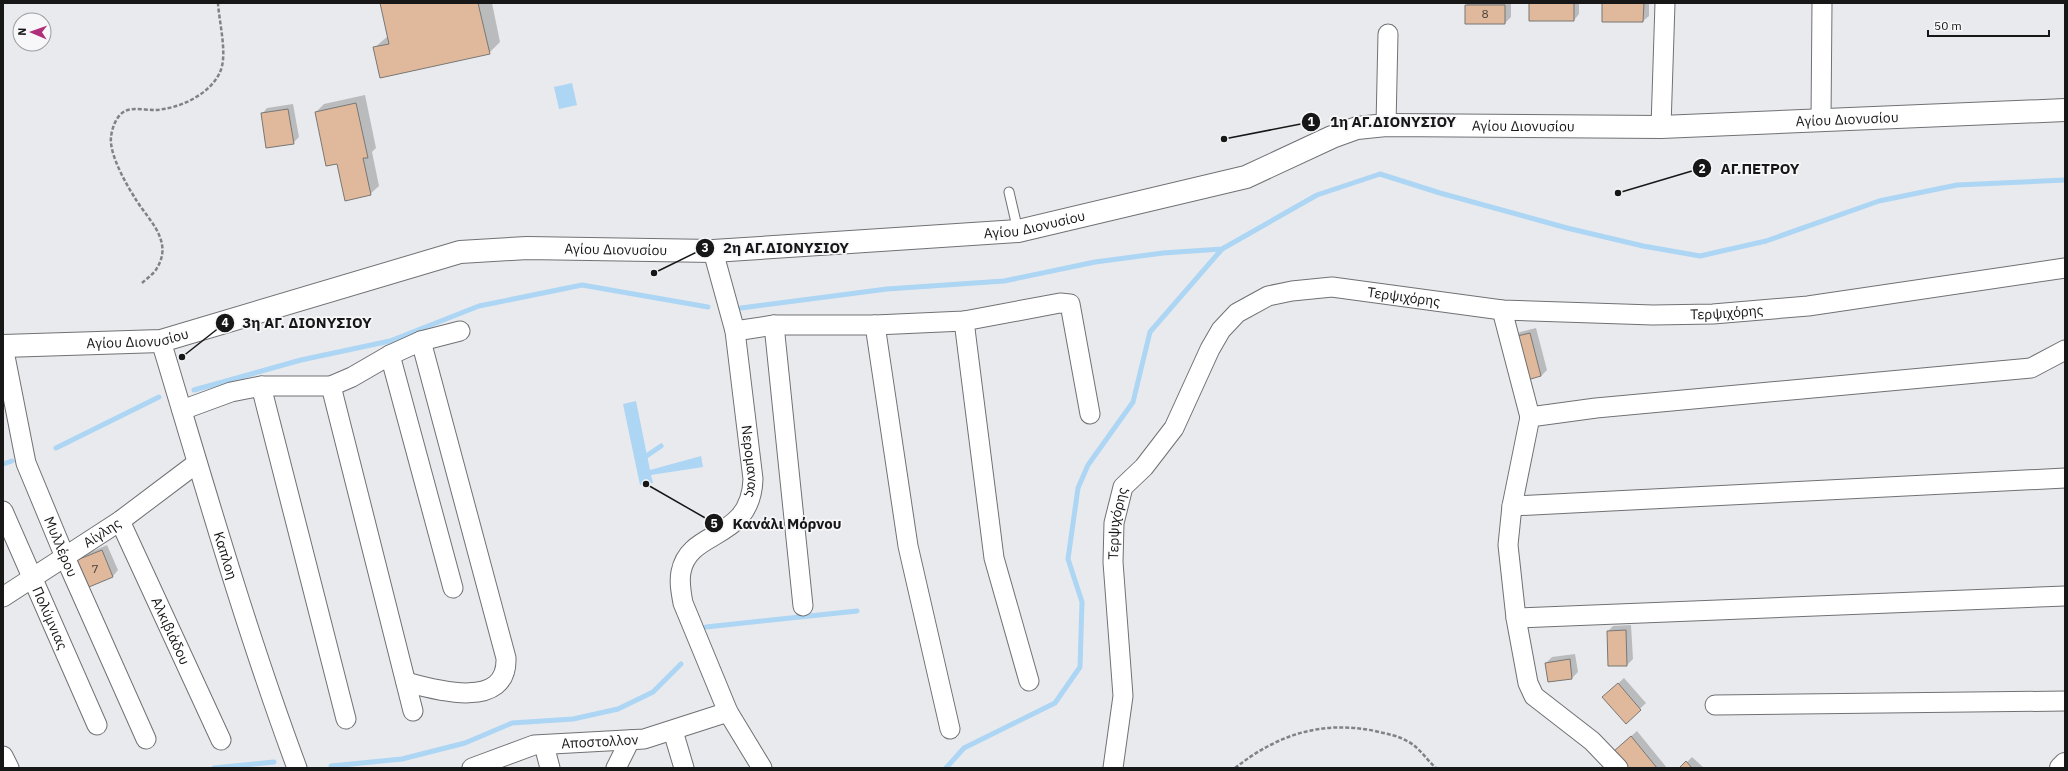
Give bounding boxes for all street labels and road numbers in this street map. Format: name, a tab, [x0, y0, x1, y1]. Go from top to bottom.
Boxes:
street label: Αγίου Διονυσίου	[1795, 108, 1899, 130]
street label: Αγίου Διονυσίου	[1472, 117, 1575, 135]
street label: Αγίου Διονυσίου	[983, 206, 1087, 242]
street label: Αγίου Διονυσίου	[564, 240, 668, 259]
street label: Τερψιχόρης	[1366, 283, 1442, 311]
street label: Τερψιχόρης	[1690, 301, 1764, 323]
street label: Αγίου Διονυσίου	[86, 324, 191, 352]
street label: Νερομανας	[738, 424, 762, 499]
street label: Τερψιχόρης	[1104, 485, 1132, 560]
street label: Μυλλέρου	[40, 514, 82, 580]
street label: Αίγλης	[80, 514, 124, 552]
street label: Καπλοη	[210, 529, 241, 582]
street label: Πολύμνιας	[28, 584, 72, 653]
street label: Αλκιβιάδου	[147, 594, 194, 668]
street label: Αποστολλον	[561, 730, 639, 753]

